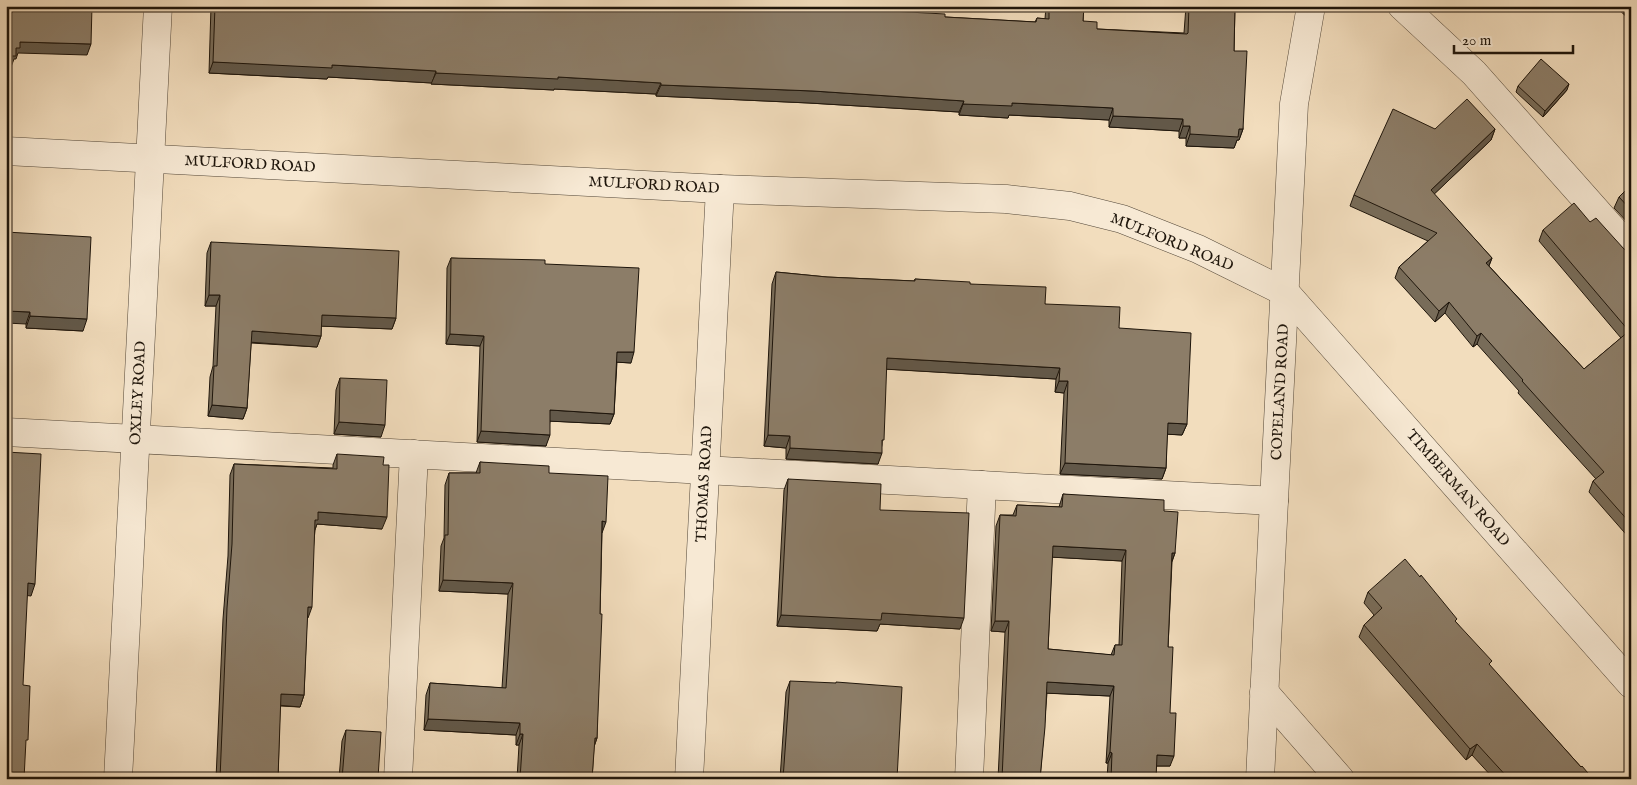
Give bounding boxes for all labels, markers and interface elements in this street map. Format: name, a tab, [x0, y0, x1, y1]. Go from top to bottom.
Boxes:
scale bar	[1454, 22, 1573, 54]
text: 20 m	[1462, 31, 1492, 50]
street label: MULFORD ROAD	[184, 151, 316, 177]
street label: MULFORD ROAD	[588, 172, 720, 198]
street label: MULFORD ROAD	[1108, 209, 1236, 275]
street label: COPELAND ROAD	[1267, 323, 1293, 461]
street label: OXLEY ROAD	[126, 341, 150, 445]
street label: THOMAS ROAD	[691, 425, 717, 543]
street label: TIMBERMAN ROAD	[1402, 426, 1514, 550]

